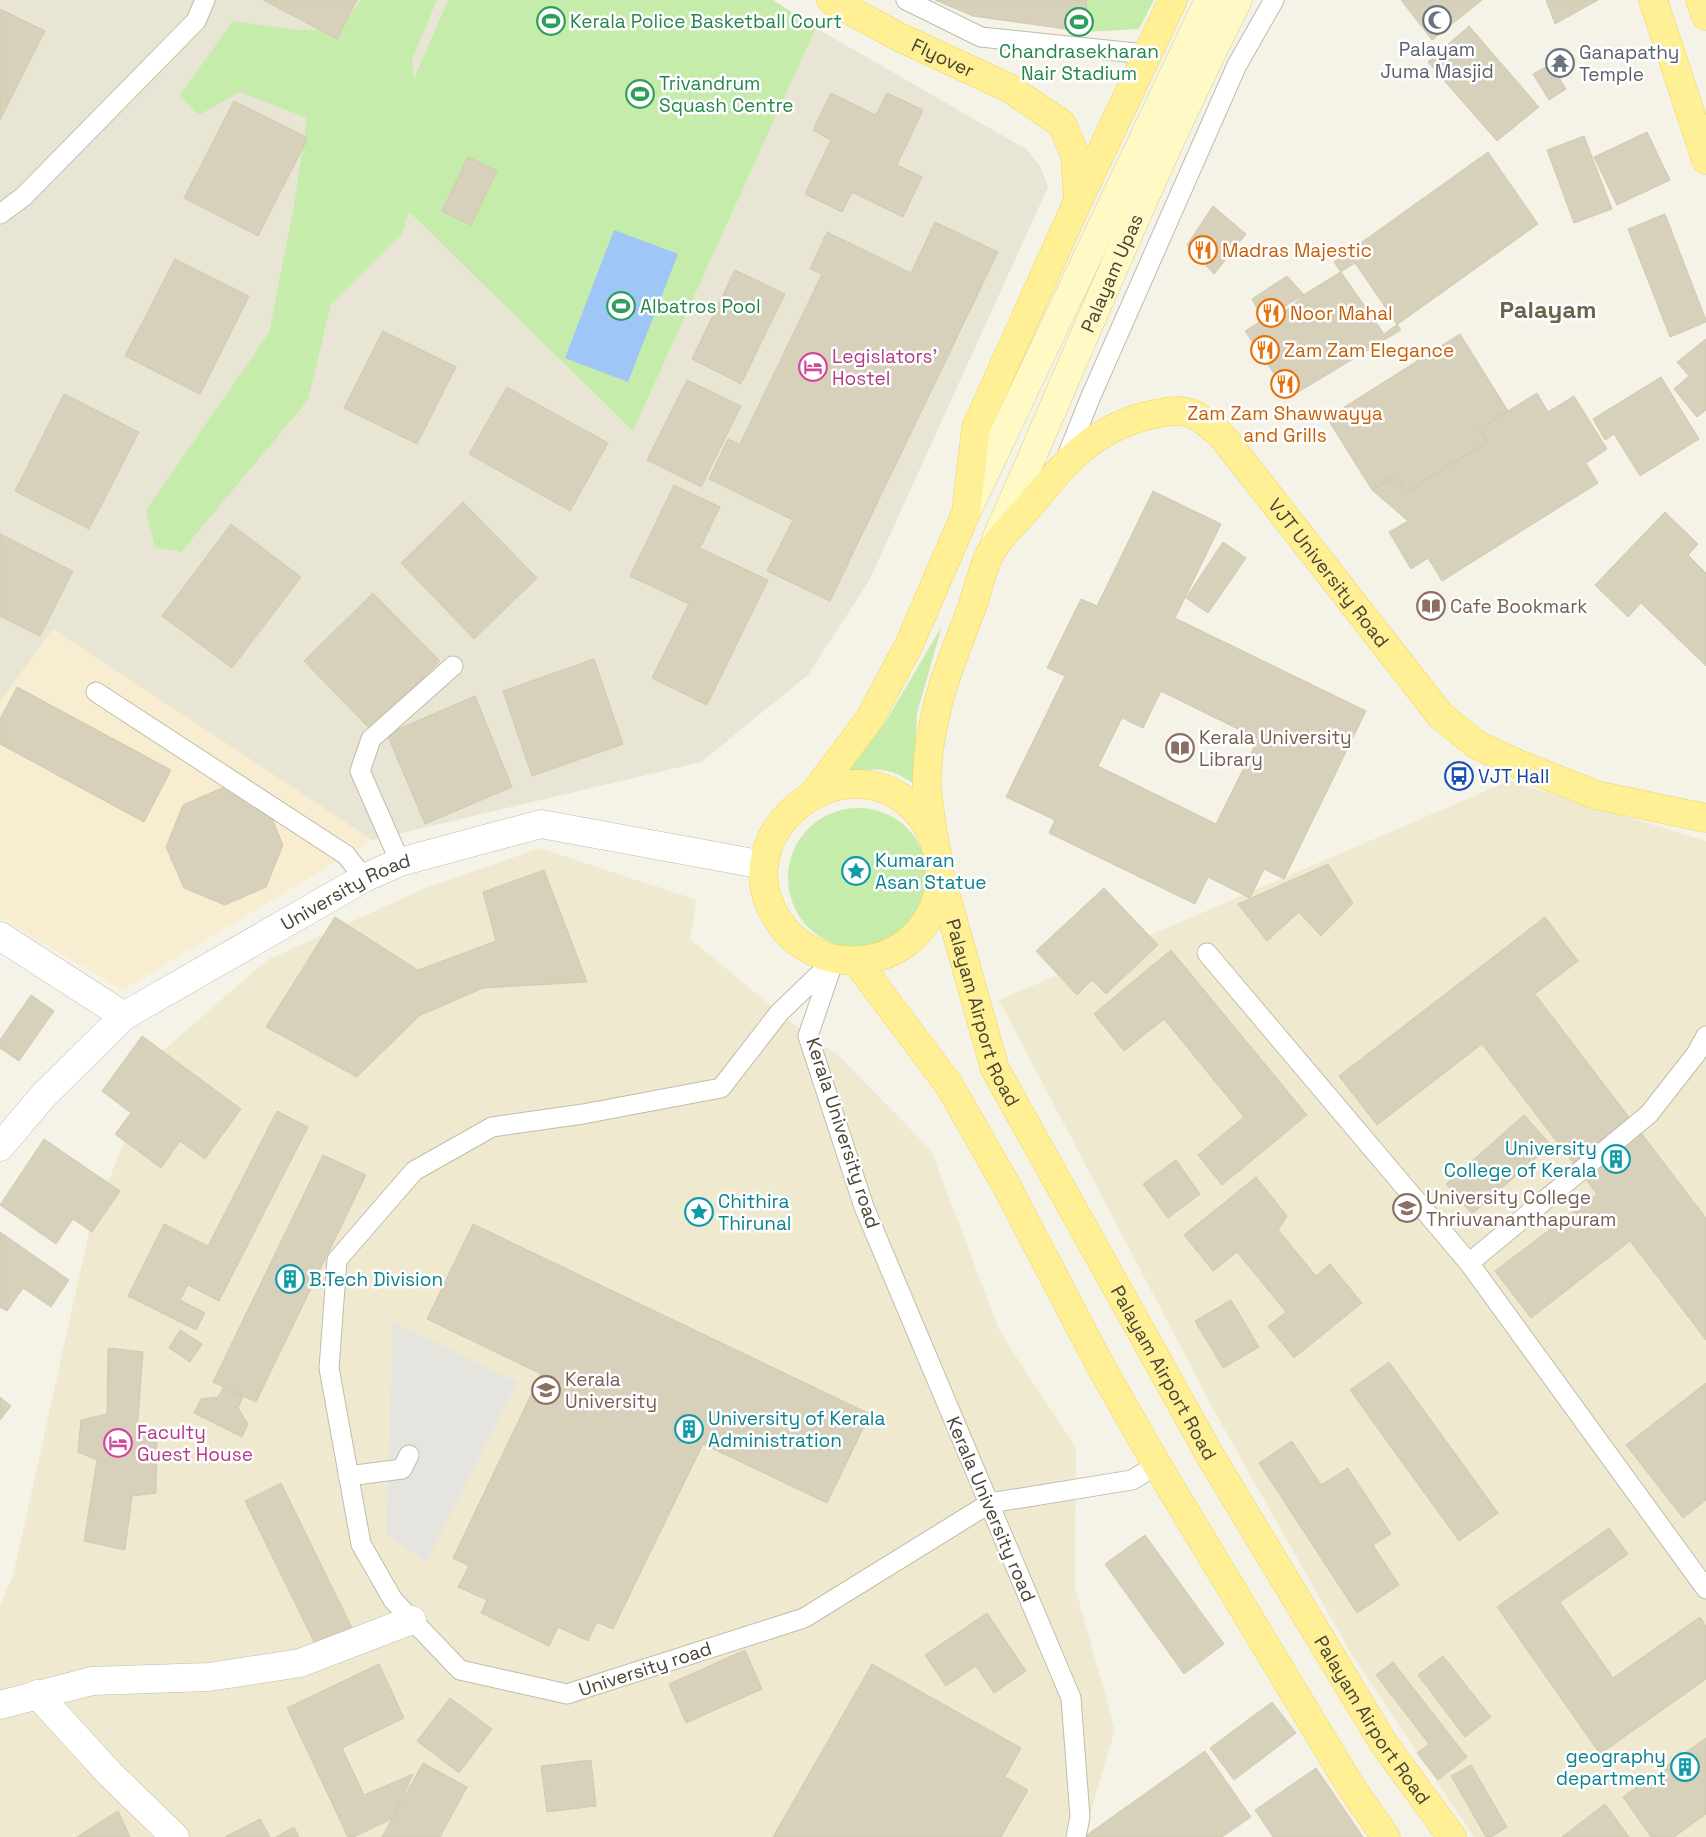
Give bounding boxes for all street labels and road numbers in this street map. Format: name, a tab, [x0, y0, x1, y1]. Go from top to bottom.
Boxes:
street label: Flyover	[908, 32, 978, 83]
street label: Palayam Upas	[1075, 210, 1148, 336]
street label: VJT University Road	[1263, 493, 1395, 652]
street label: University Road	[276, 847, 413, 936]
street label: Palayam Airport Road	[941, 916, 1026, 1111]
street label: Kerala University road	[800, 1034, 886, 1232]
street label: Palayam Airport Road	[1105, 1281, 1223, 1464]
street label: Kerala University road	[941, 1412, 1041, 1606]
street label: Palayam Airport Road	[1309, 1631, 1436, 1809]
street label: University road	[575, 1636, 715, 1702]

